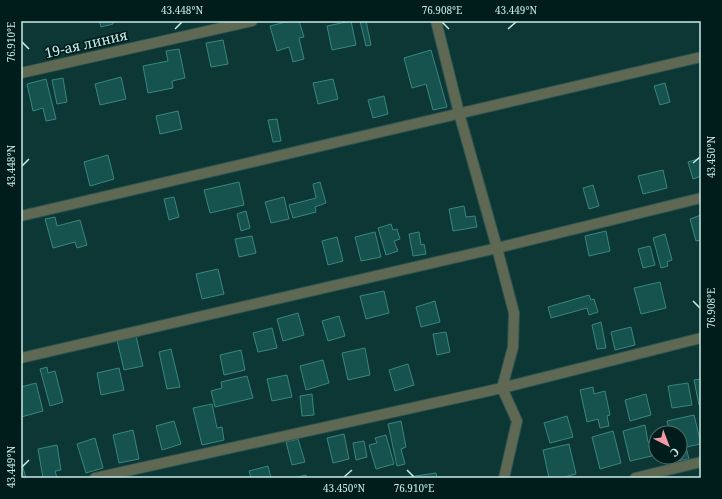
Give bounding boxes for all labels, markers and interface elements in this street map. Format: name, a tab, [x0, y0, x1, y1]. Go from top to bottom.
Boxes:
text: 43.448°N	[161, 3, 203, 17]
text: 76.908°E	[422, 3, 462, 17]
text: 43.449°N	[495, 3, 537, 17]
text: 76.910°E	[4, 22, 18, 62]
street label: 19-ая линия	[43, 25, 129, 62]
text: 43.450°N	[704, 136, 718, 178]
text: 43.448°N	[4, 145, 18, 187]
text: 76.908°E	[704, 288, 718, 328]
north arrow	[648, 425, 688, 465]
text: С	[667, 445, 683, 461]
text: 43.449°N	[4, 446, 18, 488]
text: 43.450°N	[323, 481, 365, 495]
text: 76.910°E	[394, 481, 434, 495]

